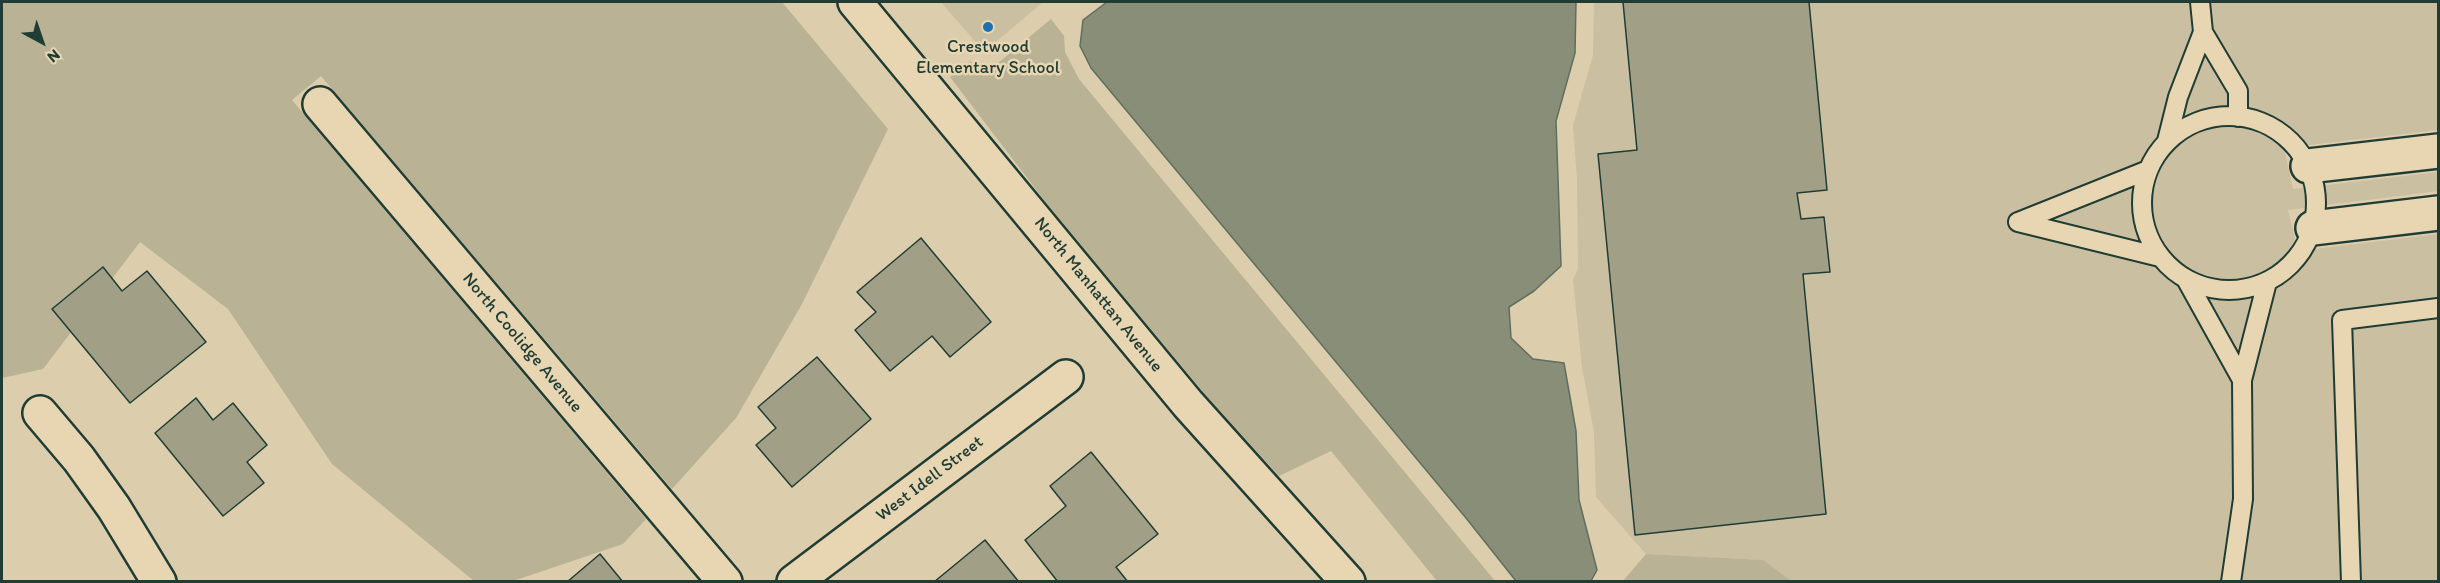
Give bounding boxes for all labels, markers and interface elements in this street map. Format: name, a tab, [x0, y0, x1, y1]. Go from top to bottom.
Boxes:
north arrow	[12, 12, 72, 72]
marker: Crestwood Elementary School	[981, 20, 995, 34]
place label: Crestwood Elementary School	[916, 36, 1060, 78]
text: N	[44, 45, 64, 67]
street label: North Manhattan Avenue	[1029, 213, 1167, 377]
street label: North Coolidge Avenue	[457, 269, 587, 417]
street label: West Idell Street	[872, 432, 988, 526]

